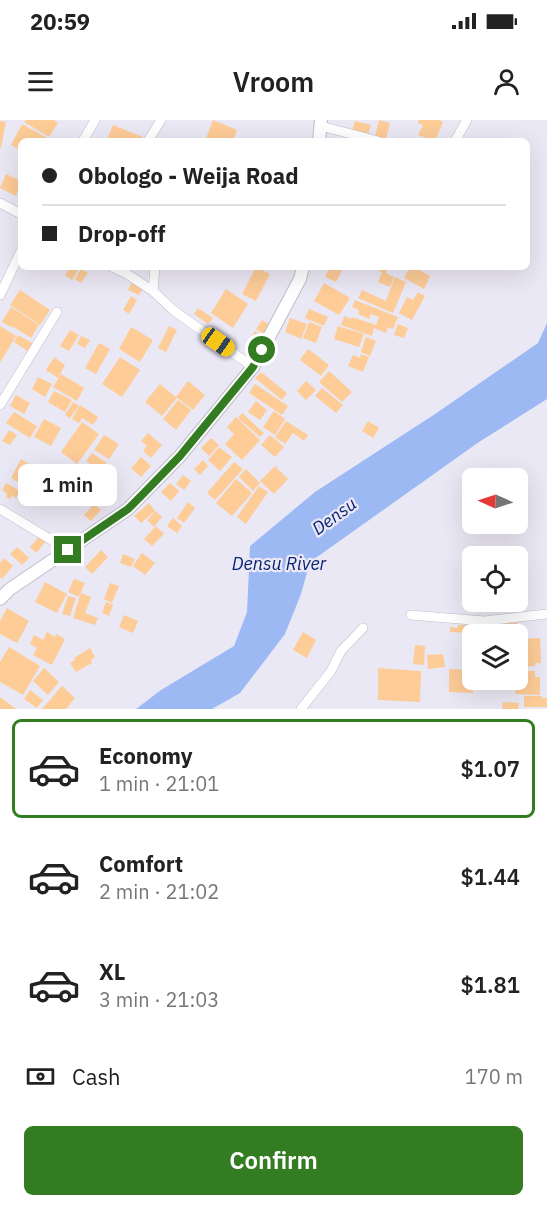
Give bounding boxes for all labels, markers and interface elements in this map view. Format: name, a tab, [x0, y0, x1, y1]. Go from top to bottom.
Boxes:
text: 20:59	[30, 7, 90, 36]
text: Vroom	[233, 64, 314, 99]
icon: menu	[24, 65, 57, 98]
icon: person	[490, 65, 523, 98]
text: Obologo - Weija Road	[78, 161, 299, 190]
text: Drop-off	[78, 219, 165, 248]
car	[198, 324, 238, 360]
route start	[248, 336, 275, 363]
callout: 1 min	[19, 463, 118, 505]
north arrow	[462, 468, 528, 534]
map controls	[462, 468, 528, 690]
text: 1 min	[42, 471, 93, 498]
water label: Densu	[307, 492, 361, 540]
route end	[54, 536, 81, 563]
button: locate	[462, 546, 528, 612]
water label: Densu River	[232, 552, 327, 575]
button: layers	[462, 624, 528, 690]
text: Economy	[99, 741, 193, 770]
icon: car	[27, 742, 81, 796]
text: $1.07	[461, 754, 520, 783]
text: 1 min · 21:01	[99, 770, 219, 797]
text: Comfort	[99, 849, 183, 878]
icon: car	[27, 850, 81, 904]
text: $1.44	[461, 862, 520, 891]
text: 2 min · 21:02	[99, 878, 219, 905]
text: XL	[99, 957, 125, 986]
icon: car	[27, 958, 81, 1012]
text: $1.81	[461, 970, 520, 999]
text: 3 min · 21:03	[99, 986, 219, 1013]
icon: cash	[24, 1060, 57, 1093]
text: Cash	[72, 1062, 121, 1091]
text: 170 m	[465, 1063, 523, 1090]
button: Confirm	[24, 1126, 523, 1195]

